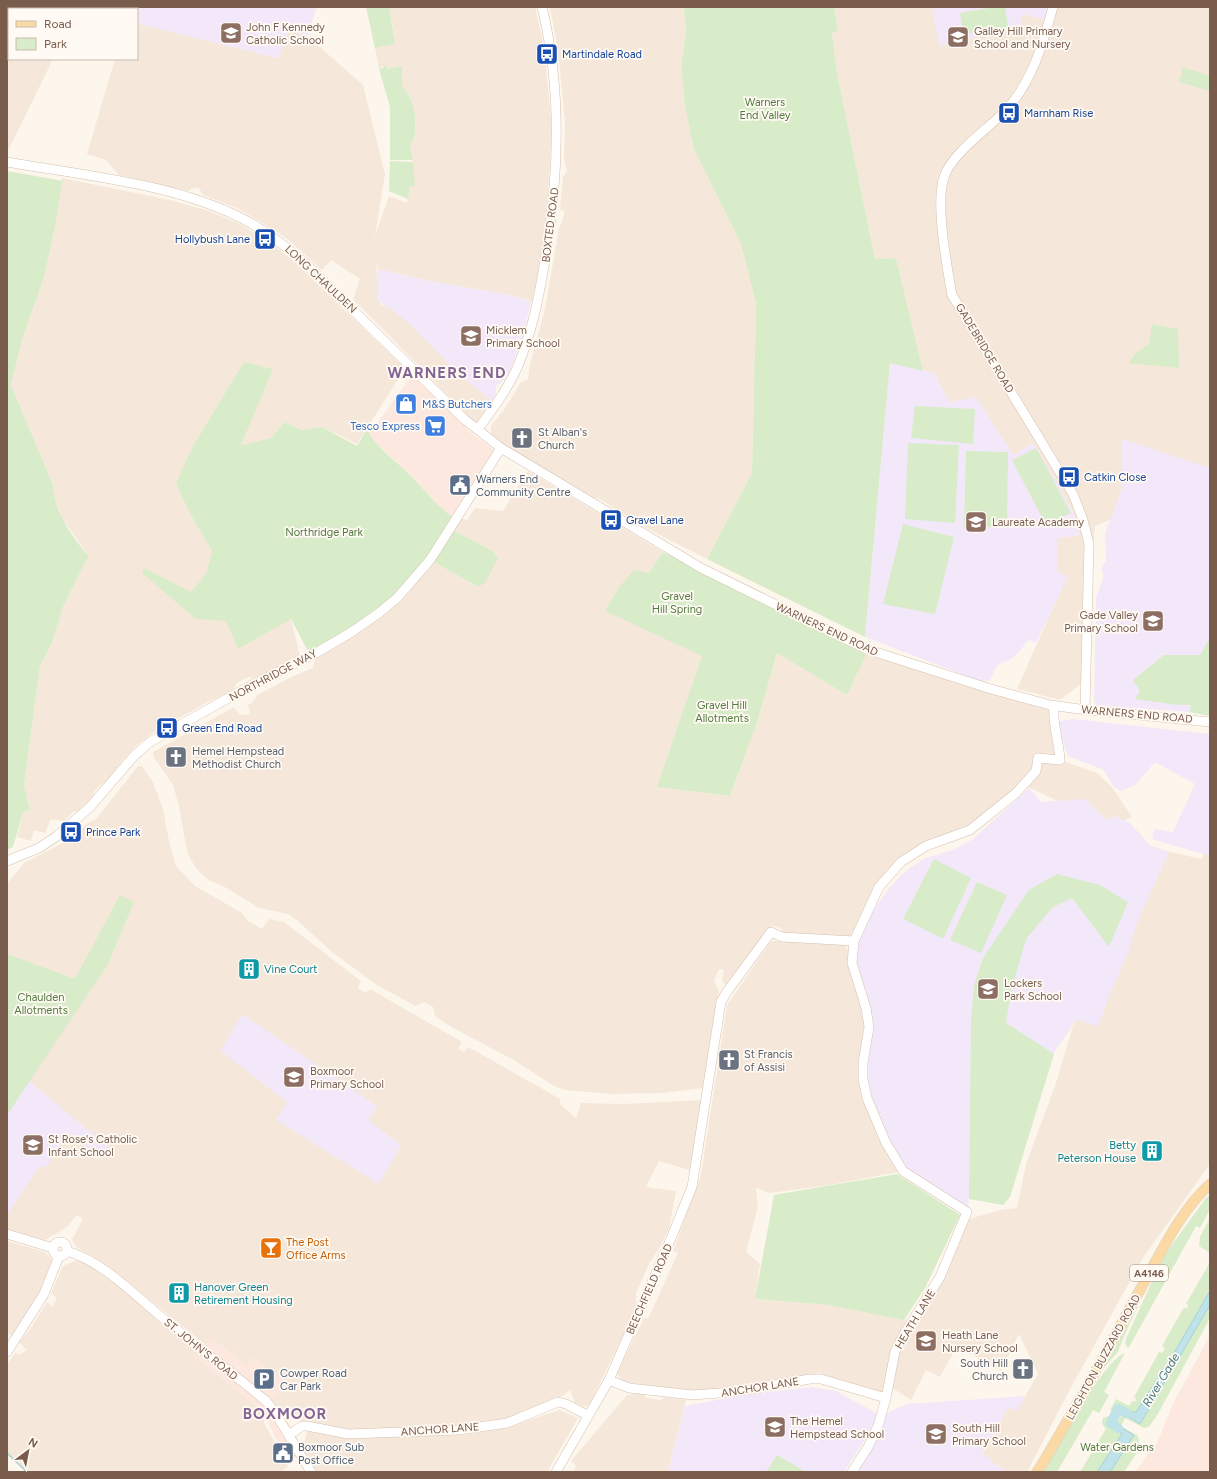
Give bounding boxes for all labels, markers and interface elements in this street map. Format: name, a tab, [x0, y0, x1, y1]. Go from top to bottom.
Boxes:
legend	[8, 8, 138, 60]
text: Road	[44, 17, 72, 31]
school or university icon: John F Kennedy Catholic School	[218, 20, 244, 46]
place label: John F Kennedy Catholic School	[246, 21, 325, 47]
school or university icon: Galley Hill Primary School and Nursery	[945, 24, 971, 50]
place label: Galley Hill Primary School and Nursery	[974, 25, 1071, 51]
text: Park	[44, 37, 67, 51]
bus stop icon: Martindale Road	[534, 41, 560, 67]
place label: Martindale Road	[562, 48, 642, 61]
park label: Warners End Valley	[739, 96, 791, 122]
bus stop icon: Marnham Rise	[996, 100, 1022, 126]
place label: Marnham Rise	[1024, 107, 1093, 120]
street label: BOXTED ROAD	[539, 186, 562, 263]
bus stop icon: Hollybush Lane	[252, 226, 278, 252]
place label: Hollybush Lane	[175, 233, 250, 246]
street label: LONG CHAULDEN	[282, 243, 359, 316]
street label: GADEBRIDGE ROAD	[953, 301, 1017, 396]
school or university icon: Micklem Primary School	[458, 323, 484, 349]
place label: Micklem Primary School	[486, 324, 560, 350]
district label: WARNERS END	[388, 364, 506, 382]
shop icon: M&S Butchers	[393, 391, 419, 417]
place label: M&S Butchers	[422, 398, 492, 411]
supermarket icon: Tesco Express	[422, 413, 448, 439]
place label: Tesco Express	[350, 420, 420, 433]
church icon: St Alban's Church	[509, 425, 535, 451]
place label: St Alban's Church	[538, 426, 587, 452]
bus stop icon: Catkin Close	[1056, 464, 1082, 490]
place label: Catkin Close	[1084, 471, 1146, 484]
public building icon: Warners End Community Centre	[447, 472, 473, 498]
place label: Warners End Community Centre	[476, 473, 570, 499]
bus stop icon: Gravel Lane	[598, 507, 624, 533]
school or university icon: Laureate Academy	[963, 509, 989, 535]
place label: Gravel Lane	[626, 514, 684, 527]
place label: Laureate Academy	[992, 516, 1084, 529]
park label: Northridge Park	[285, 526, 364, 539]
park label: Gravel Hill Spring	[652, 590, 702, 616]
street label: WARNERS END ROAD	[773, 600, 881, 659]
school or university icon: Gade Valley Primary School	[1140, 608, 1166, 634]
place label: Gade Valley Primary School	[1064, 609, 1138, 635]
street label: NORTHRIDGE WAY	[227, 647, 320, 704]
park label: Gravel Hill Allotments	[695, 699, 749, 725]
street label: WARNERS END ROAD	[1081, 703, 1194, 726]
bus stop icon: Green End Road	[154, 715, 180, 741]
place label: Green End Road	[182, 722, 262, 735]
church icon: Hemel Hempstead Methodist Church	[163, 744, 189, 770]
place label: Hemel Hempstead Methodist Church	[192, 745, 284, 771]
bus stop icon: Prince Park	[58, 819, 84, 845]
place label: Prince Park	[86, 826, 141, 839]
building icon: Vine Court	[236, 956, 262, 982]
place label: Vine Court	[264, 963, 317, 976]
school or university icon: Lockers Park School	[975, 976, 1001, 1002]
place label: Lockers Park School	[1004, 977, 1062, 1003]
park label: Chaulden Allotments	[14, 991, 68, 1017]
church icon: St Francis of Assisi	[716, 1047, 742, 1073]
place label: St Francis of Assisi	[744, 1048, 793, 1074]
school or university icon: Boxmoor Primary School	[281, 1064, 307, 1090]
place label: Boxmoor Primary School	[310, 1065, 384, 1091]
school or university icon: St Rose's Catholic Infant School	[20, 1132, 46, 1158]
place label: St Rose's Catholic Infant School	[48, 1133, 137, 1159]
building icon: Betty Peterson House	[1139, 1138, 1165, 1164]
place label: Betty Peterson House	[1058, 1139, 1136, 1165]
bar icon: The Post Office Arms	[258, 1235, 284, 1261]
place label: The Post Office Arms	[286, 1236, 346, 1262]
street label: BEECHFIELD ROAD	[624, 1241, 675, 1337]
road number: A4146	[1130, 1265, 1168, 1281]
building icon: Hanover Green Retirement Housing	[166, 1280, 192, 1306]
place label: Hanover Green Retirement Housing	[194, 1281, 293, 1307]
street label: HEATH LANE	[893, 1287, 938, 1351]
street label: LEIGHTON BUZZARD ROAD	[1063, 1292, 1144, 1422]
street label: ST. JOHN'S ROAD	[161, 1316, 240, 1383]
school or university icon: Heath Lane Nursery School	[913, 1328, 939, 1354]
place label: Heath Lane Nursery School	[942, 1329, 1018, 1355]
water label: River Gade	[1140, 1350, 1183, 1409]
church icon: South Hill Church	[1010, 1356, 1036, 1382]
place label: South Hill Church	[960, 1357, 1008, 1383]
parking icon: Cowper Road Car Park	[251, 1366, 277, 1392]
place label: Cowper Road Car Park	[280, 1367, 347, 1393]
street label: ANCHOR LANE	[720, 1375, 800, 1400]
district label: BOXMOOR	[243, 1405, 327, 1423]
school or university icon: The Hemel Hempstead School	[762, 1414, 788, 1440]
place label: The Hemel Hempstead School	[790, 1415, 884, 1441]
street label: ANCHOR LANE	[400, 1420, 480, 1439]
school or university icon: South Hill Primary School	[923, 1421, 949, 1447]
place label: South Hill Primary School	[952, 1422, 1026, 1448]
north arrow	[8, 1431, 48, 1471]
text: N	[26, 1435, 40, 1451]
public building icon: Boxmoor Sub Post Office	[270, 1440, 296, 1466]
place label: Boxmoor Sub Post Office	[298, 1441, 364, 1467]
park label: Water Gardens	[1080, 1441, 1154, 1454]

